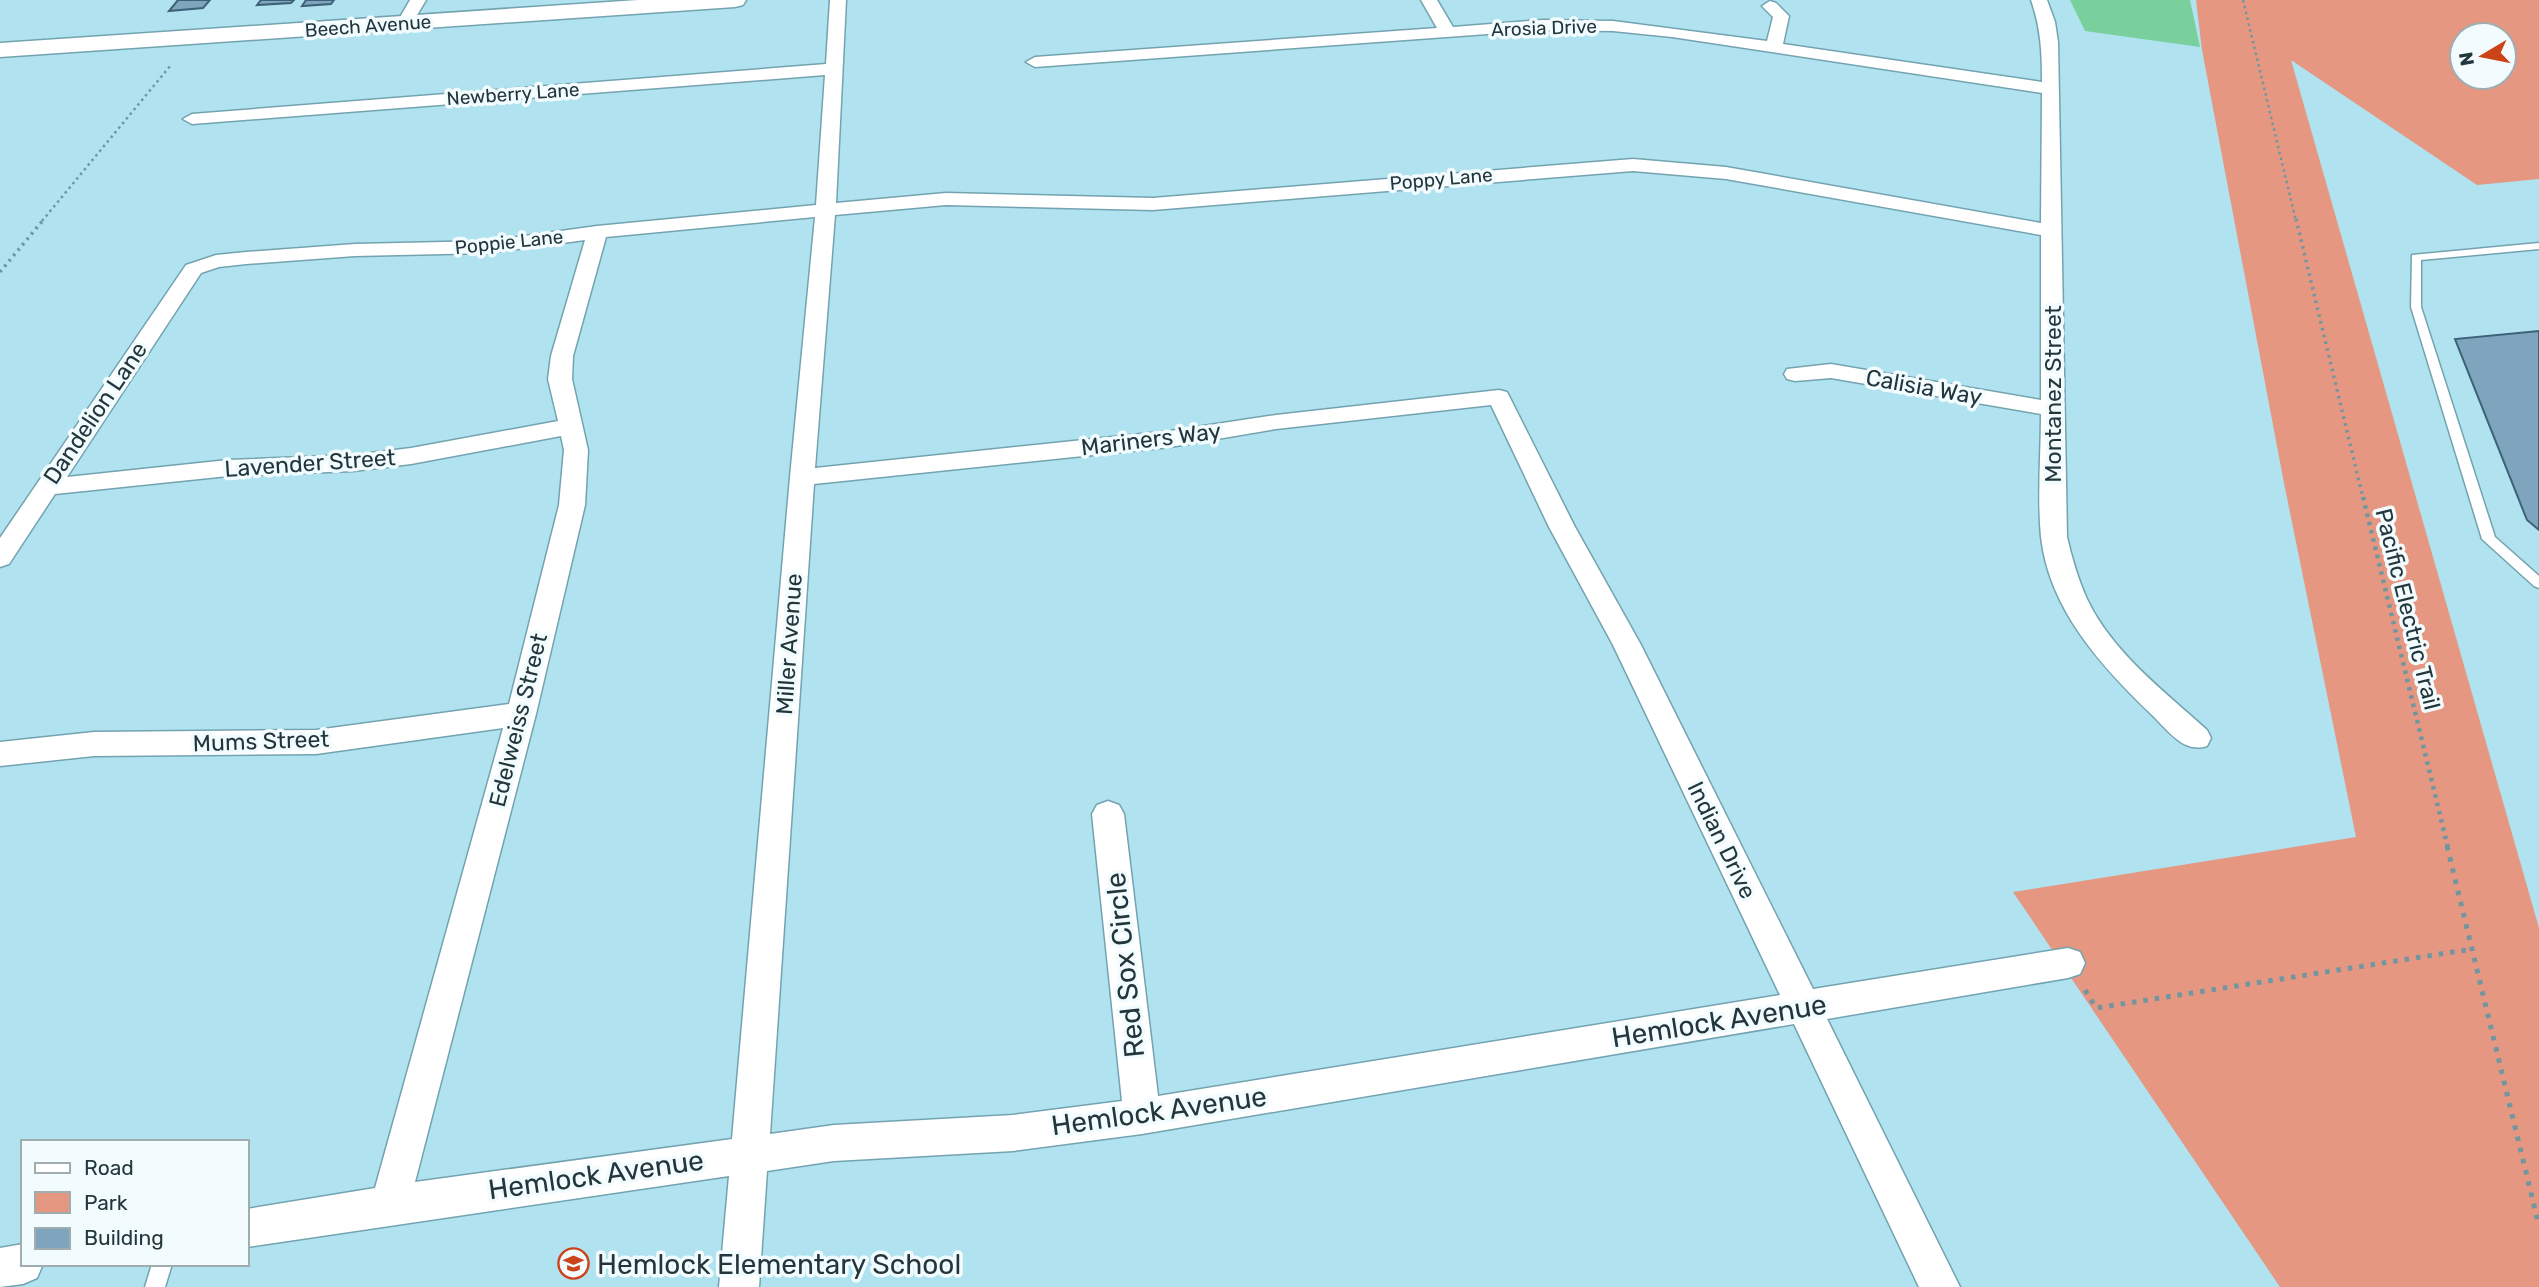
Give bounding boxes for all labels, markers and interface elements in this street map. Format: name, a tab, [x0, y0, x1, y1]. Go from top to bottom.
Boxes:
street label: Beech Avenue	[304, 10, 432, 42]
street label: Arosia Drive	[1491, 15, 1597, 41]
north arrow	[2448, 21, 2518, 91]
text: N	[2454, 50, 2479, 68]
street label: Newberry Lane	[446, 78, 580, 110]
street label: Poppy Lane	[1389, 163, 1493, 195]
street label: Poppie Lane	[454, 225, 564, 259]
street label: Montanez Street	[2039, 305, 2067, 483]
street label: Dandelion Lane	[37, 337, 153, 489]
street label: Calisia Way	[1864, 363, 1985, 411]
street label: Mariners Way	[1079, 416, 1223, 461]
street label: Lavender Street	[223, 443, 397, 483]
street label: Pacific Electric Trail	[2369, 505, 2447, 713]
street label: Miller Avenue	[770, 572, 808, 716]
street label: Edelweiss Street	[483, 630, 553, 810]
street label: Mums Street	[192, 725, 330, 757]
street label: Indian Drive	[1682, 777, 1762, 903]
street label: Red Sox Circle	[1099, 871, 1151, 1059]
street label: Hemlock Avenue	[1609, 988, 1829, 1054]
street label: Hemlock Avenue	[1049, 1080, 1269, 1142]
legend	[21, 1140, 248, 1266]
street label: Hemlock Avenue	[486, 1144, 706, 1206]
text: Road	[84, 1155, 134, 1180]
text: Park	[84, 1190, 128, 1215]
text: Building	[84, 1225, 164, 1250]
school or university icon: Hemlock Elementary School	[557, 1247, 591, 1281]
place label: Hemlock Elementary School	[597, 1248, 961, 1281]

